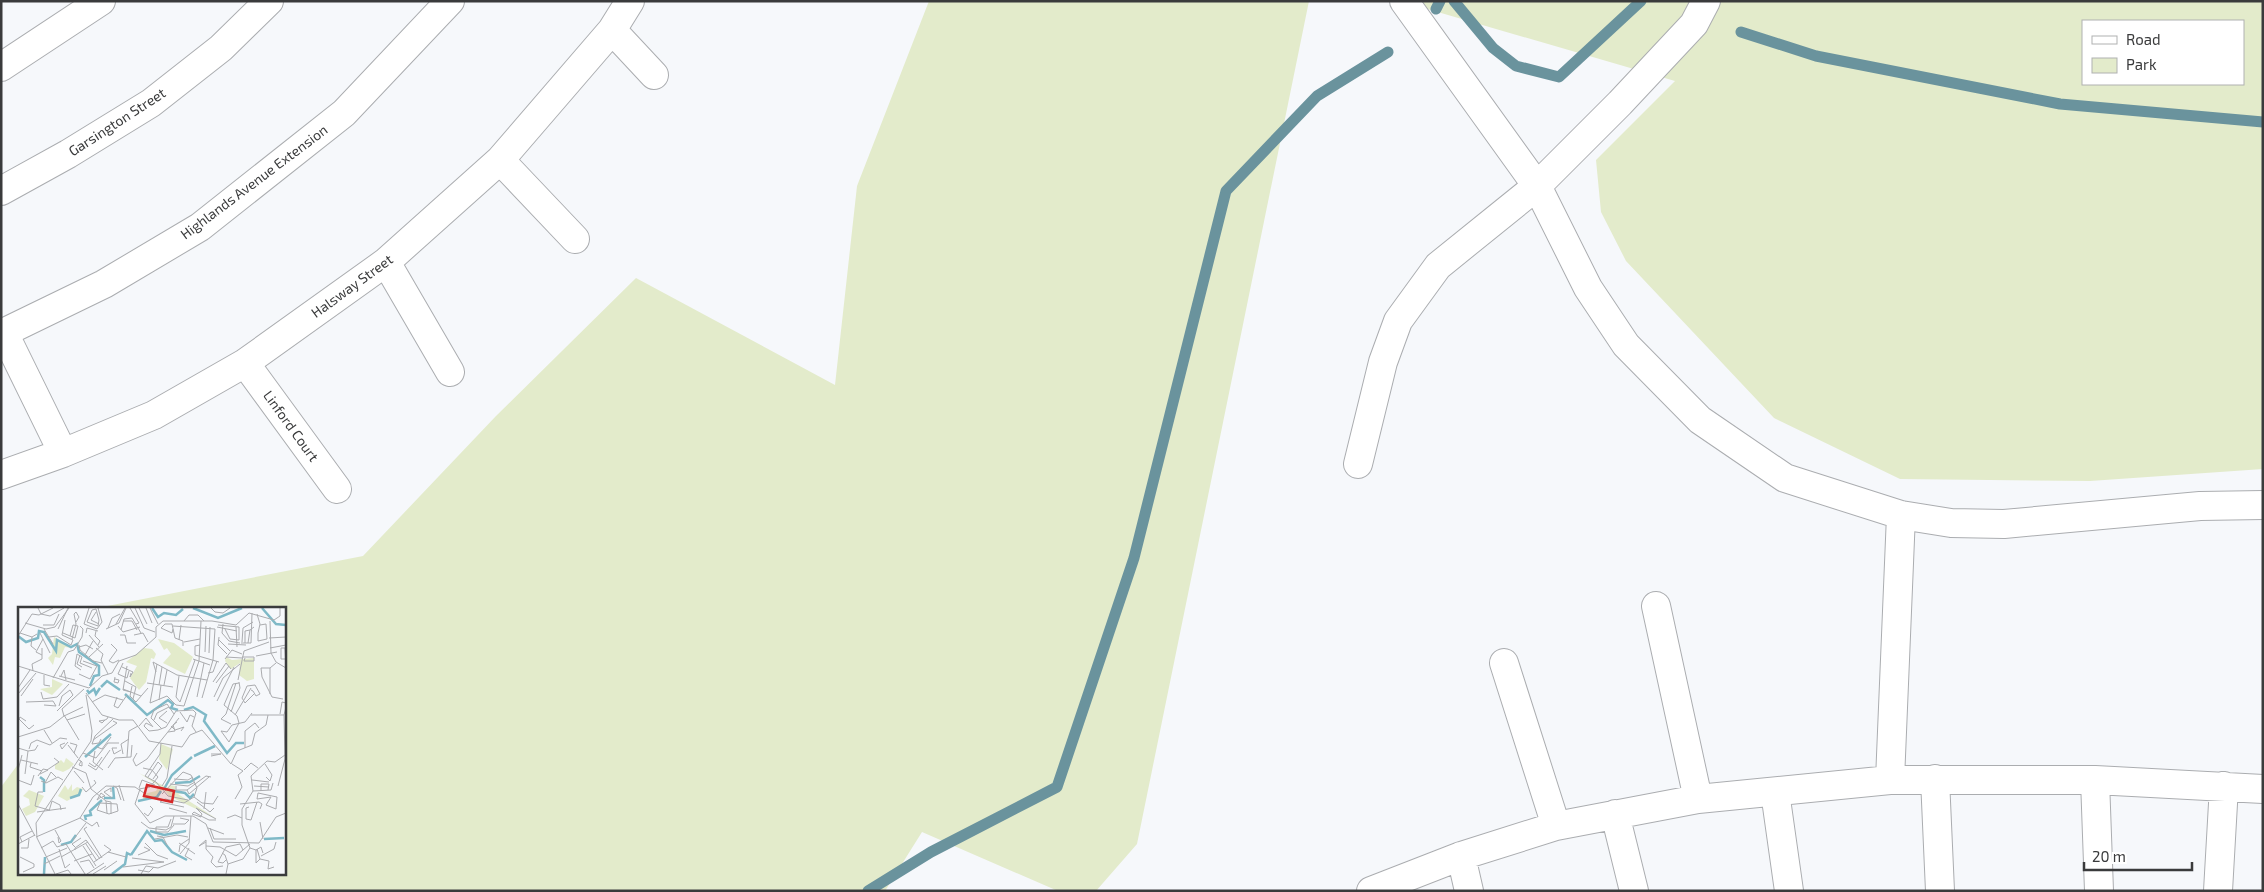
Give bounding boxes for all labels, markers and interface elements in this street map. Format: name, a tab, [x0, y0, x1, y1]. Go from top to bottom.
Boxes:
legend	[2082, 20, 2244, 85]
text: Road	[2126, 30, 2161, 48]
text: Park	[2126, 55, 2157, 73]
street label: Garsington Street	[65, 84, 168, 159]
street label: Highlands Avenue Extension	[177, 121, 331, 242]
street label: Halsway Street	[308, 250, 396, 321]
street label: Linford Court	[260, 387, 323, 464]
inset map	[18, 607, 285, 874]
scale bar	[2084, 840, 2192, 872]
text: 20 m	[2092, 847, 2126, 865]

